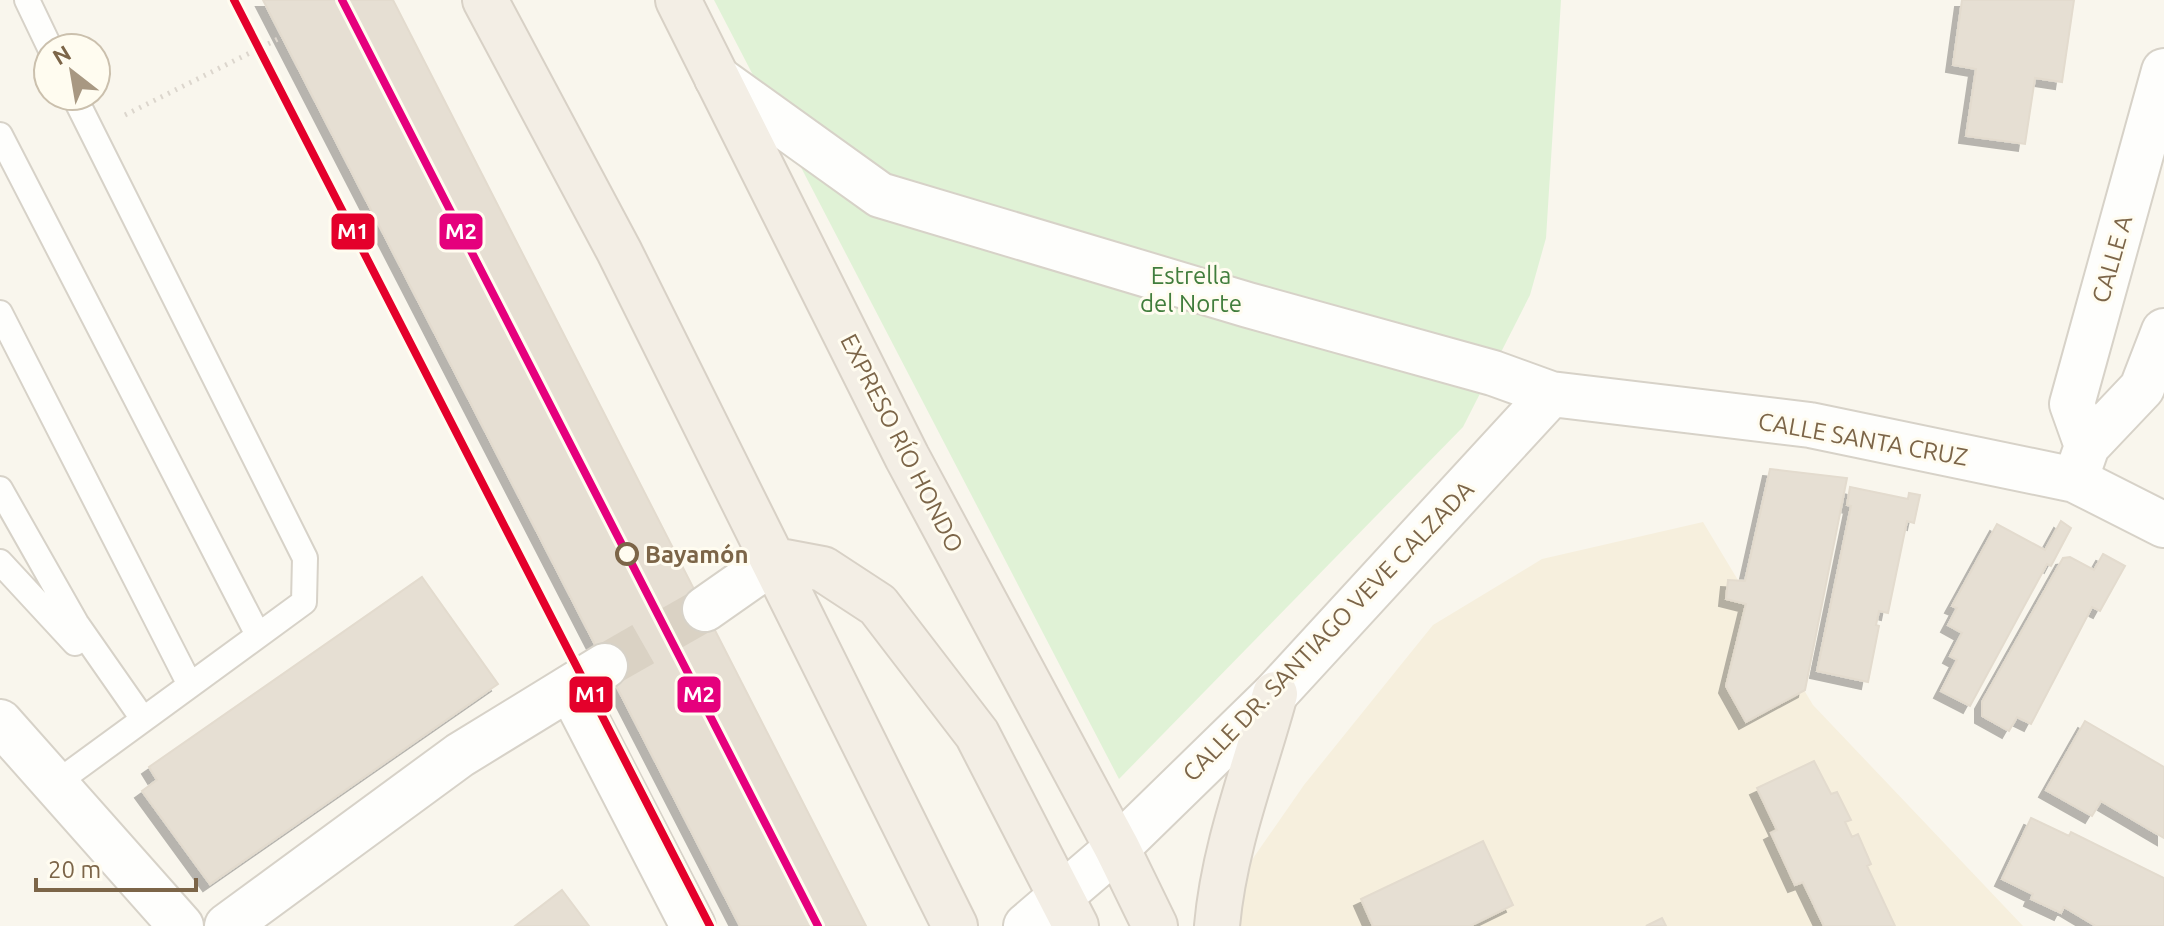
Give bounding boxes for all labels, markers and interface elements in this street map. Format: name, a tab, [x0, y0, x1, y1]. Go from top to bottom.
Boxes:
north arrow	[32, 32, 112, 112]
text: N	[48, 39, 75, 69]
line badge: M1	[330, 212, 376, 251]
line badge: M2	[438, 212, 484, 251]
street label: CALLE A	[2087, 212, 2137, 306]
text: M1	[337, 218, 369, 243]
text: M2	[445, 218, 477, 243]
park label: Estrella del Norte	[1140, 262, 1242, 317]
street label: EXPRESO RÍO HONDO	[835, 329, 970, 557]
street label: CALLE SANTA CRUZ	[1756, 407, 1970, 471]
street label: CALLE DR. SANTIAGO VEVE CALZADA	[1177, 475, 1479, 787]
place label: Bayamón	[645, 541, 748, 568]
marker: Bayamón	[616, 543, 638, 565]
line badge: M1	[568, 675, 614, 714]
line badge: M2	[676, 675, 722, 714]
text: M1	[575, 681, 607, 706]
text: M2	[683, 681, 715, 706]
scale bar	[36, 842, 196, 892]
text: 20 m	[48, 856, 101, 883]

